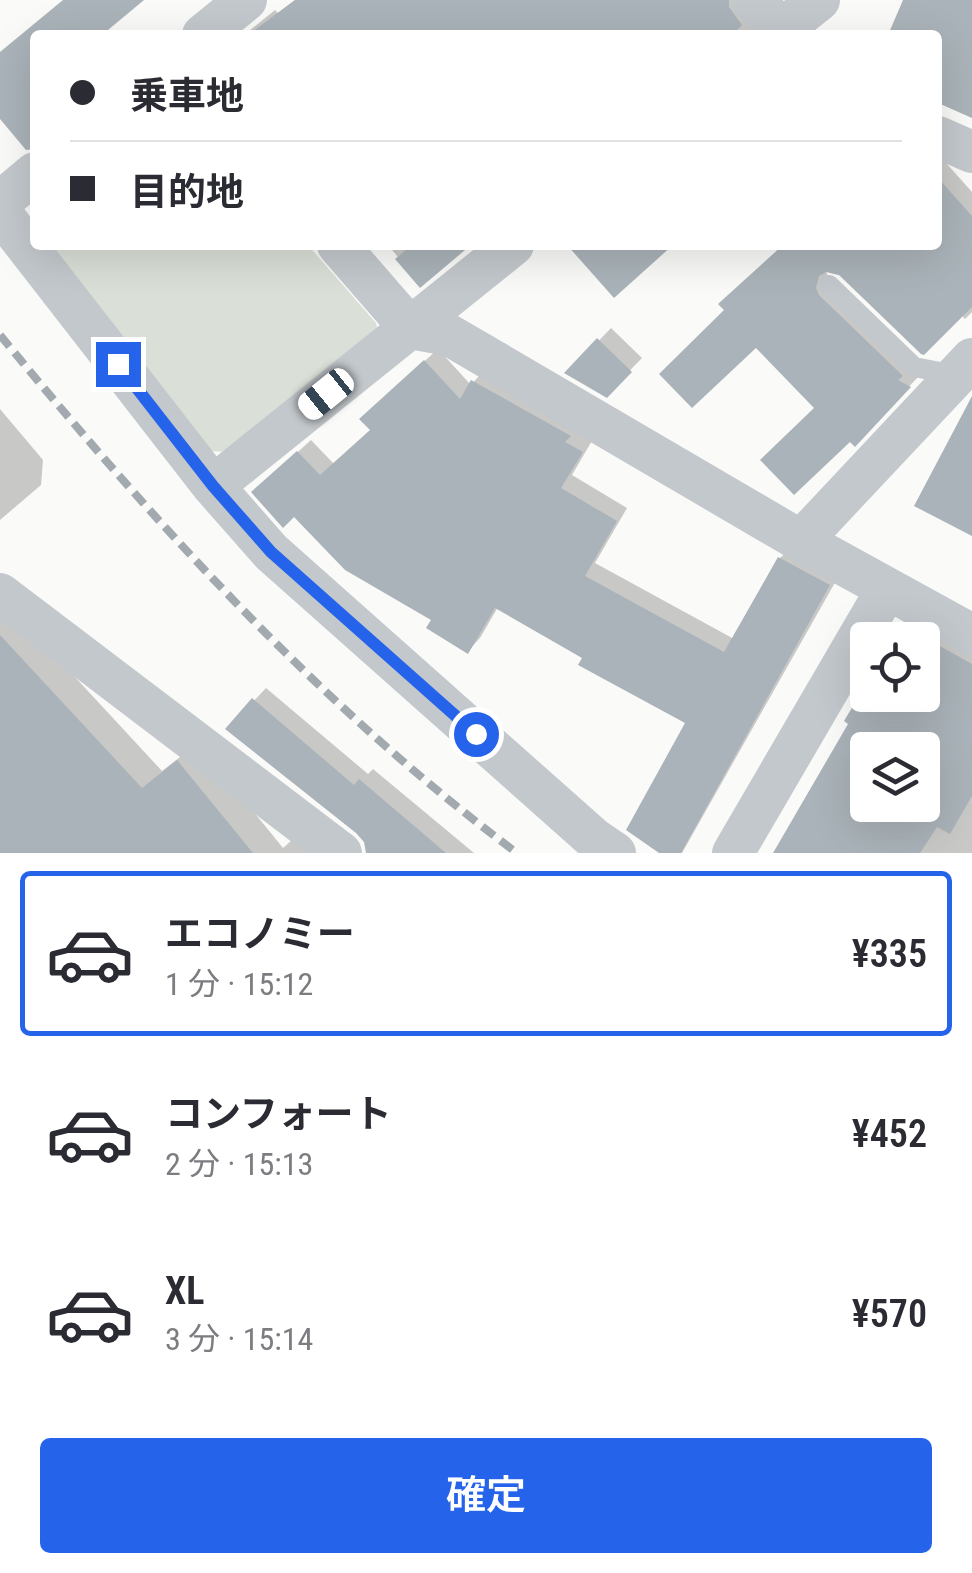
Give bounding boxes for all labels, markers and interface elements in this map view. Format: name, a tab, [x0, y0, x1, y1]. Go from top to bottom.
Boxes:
text: 乗車地	[130, 74, 244, 118]
text: 目的地	[130, 170, 244, 214]
route end	[96, 342, 141, 387]
car	[293, 363, 359, 425]
map controls	[850, 622, 940, 822]
button: locate	[850, 622, 940, 712]
route start	[454, 712, 499, 757]
button: layers	[850, 732, 940, 822]
icon: car	[45, 909, 135, 999]
text: エコノミー	[165, 912, 355, 956]
text: ¥335	[852, 932, 927, 976]
text: 1 分 · 15:12	[165, 965, 313, 1003]
icon: car	[45, 1089, 135, 1179]
text: コンフォート	[165, 1092, 392, 1136]
text: ¥452	[852, 1112, 927, 1156]
text: 2 分 · 15:13	[165, 1145, 313, 1183]
icon: car	[45, 1269, 135, 1359]
text: XL	[165, 1269, 204, 1313]
text: ¥570	[852, 1292, 927, 1336]
text: 3 分 · 15:14	[165, 1320, 313, 1358]
button: 確定	[40, 1438, 932, 1553]

